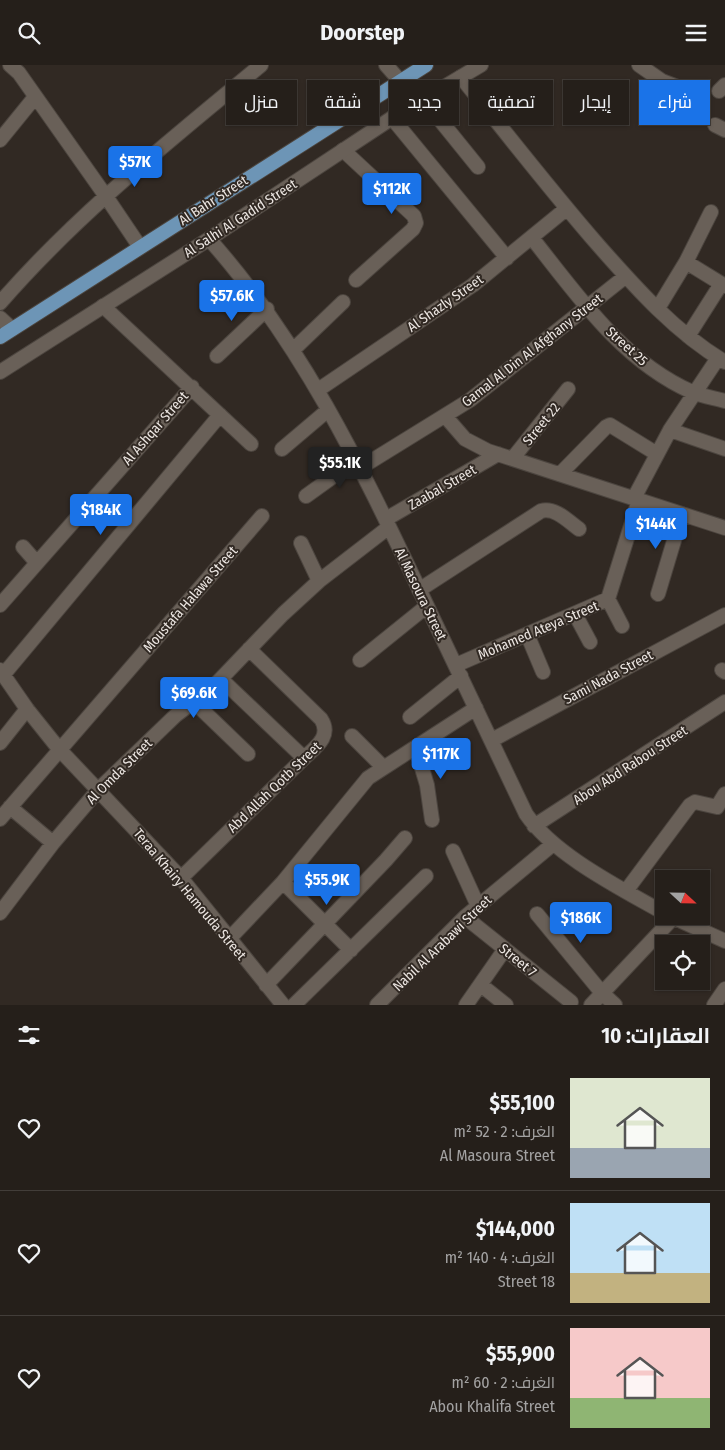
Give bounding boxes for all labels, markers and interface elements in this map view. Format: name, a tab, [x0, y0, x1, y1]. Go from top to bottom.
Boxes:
icon: search	[15, 19, 43, 47]
text: Doorstep	[320, 19, 405, 46]
icon: menu	[682, 19, 710, 47]
chip: منزل	[226, 80, 297, 125]
chip: شقة	[307, 80, 379, 125]
chip: جديد	[389, 80, 459, 125]
chip: تصفية	[469, 80, 553, 125]
chip: إيجار	[563, 80, 629, 125]
chip: شراء	[639, 80, 710, 125]
pin: $57K	[105, 145, 165, 188]
text: $57K	[119, 152, 151, 171]
street label: Al Bahr Street	[176, 172, 251, 229]
pin: $112K	[357, 173, 427, 215]
street label: Al Salhi Al Gadid Street	[181, 175, 300, 261]
text: $112K	[373, 179, 411, 198]
street label: Al Shazly Street	[404, 271, 487, 336]
pin: $57.6K	[191, 279, 273, 322]
text: $57.6K	[210, 286, 254, 305]
street label: Gamal Al Din Al Afghany Street	[458, 290, 606, 411]
street label: Street 25	[602, 323, 651, 370]
street label: Al Ashqar Street	[119, 388, 192, 469]
street label: Street 22	[519, 400, 564, 449]
pin: $55.1K	[299, 447, 381, 489]
text: $55.1K	[319, 453, 361, 472]
street label: Zaabal Street	[405, 461, 480, 514]
pin: $184K	[66, 493, 136, 536]
text: $184K	[81, 500, 121, 519]
pin: $144K	[621, 507, 691, 550]
text: $144K	[636, 514, 676, 533]
street label: Moustafa Halawa Street	[140, 542, 241, 656]
street label: Al Masoura Street	[391, 545, 450, 644]
street label: Mohamed Ateya Street	[475, 597, 601, 664]
street label: Sami Nada Street	[561, 647, 656, 708]
pin: $69.6K	[153, 677, 235, 719]
text: $69.6K	[171, 683, 217, 702]
street label: Abou Abd Rabou Street	[570, 722, 691, 809]
street label: Al Omda Street	[83, 735, 156, 808]
pin: $117K	[406, 737, 476, 780]
street label: Abd Allah Qotb Street	[224, 738, 325, 836]
text: $117K	[423, 744, 459, 763]
street label: Teraa Khairy Hamouda Street	[130, 825, 250, 964]
pin: $55.9K	[286, 863, 368, 906]
text: $55.9K	[305, 870, 349, 889]
north arrow	[655, 870, 710, 925]
map controls	[655, 870, 710, 990]
street label: Nabil Al Arabawi Street	[389, 891, 496, 995]
pin: $186K	[546, 901, 616, 944]
text: $186K	[561, 908, 601, 927]
button: locate	[655, 935, 710, 990]
street label: Street 7	[495, 940, 540, 981]
icon: filters	[15, 1021, 43, 1049]
text: العقارات: 10	[601, 1023, 710, 1049]
text: $55,100	[490, 1090, 555, 1116]
icon: home	[610, 1098, 670, 1158]
icon: heart	[15, 1114, 43, 1142]
text: الغرف: 2 · 52 m²	[454, 1122, 555, 1141]
text: Al Masoura Street	[440, 1146, 555, 1165]
text: $144,000	[476, 1216, 555, 1242]
icon: home	[610, 1223, 670, 1283]
icon: heart	[15, 1239, 43, 1267]
text: الغرف: 4 · 140 m²	[445, 1248, 555, 1267]
text: Street 18	[498, 1272, 555, 1291]
text: $55,900	[486, 1341, 555, 1367]
icon: home	[610, 1348, 670, 1408]
icon: heart	[15, 1364, 43, 1392]
text: الغرف: 2 · 60 m²	[452, 1373, 555, 1392]
text: Abou Khalifa Street	[429, 1397, 555, 1416]

